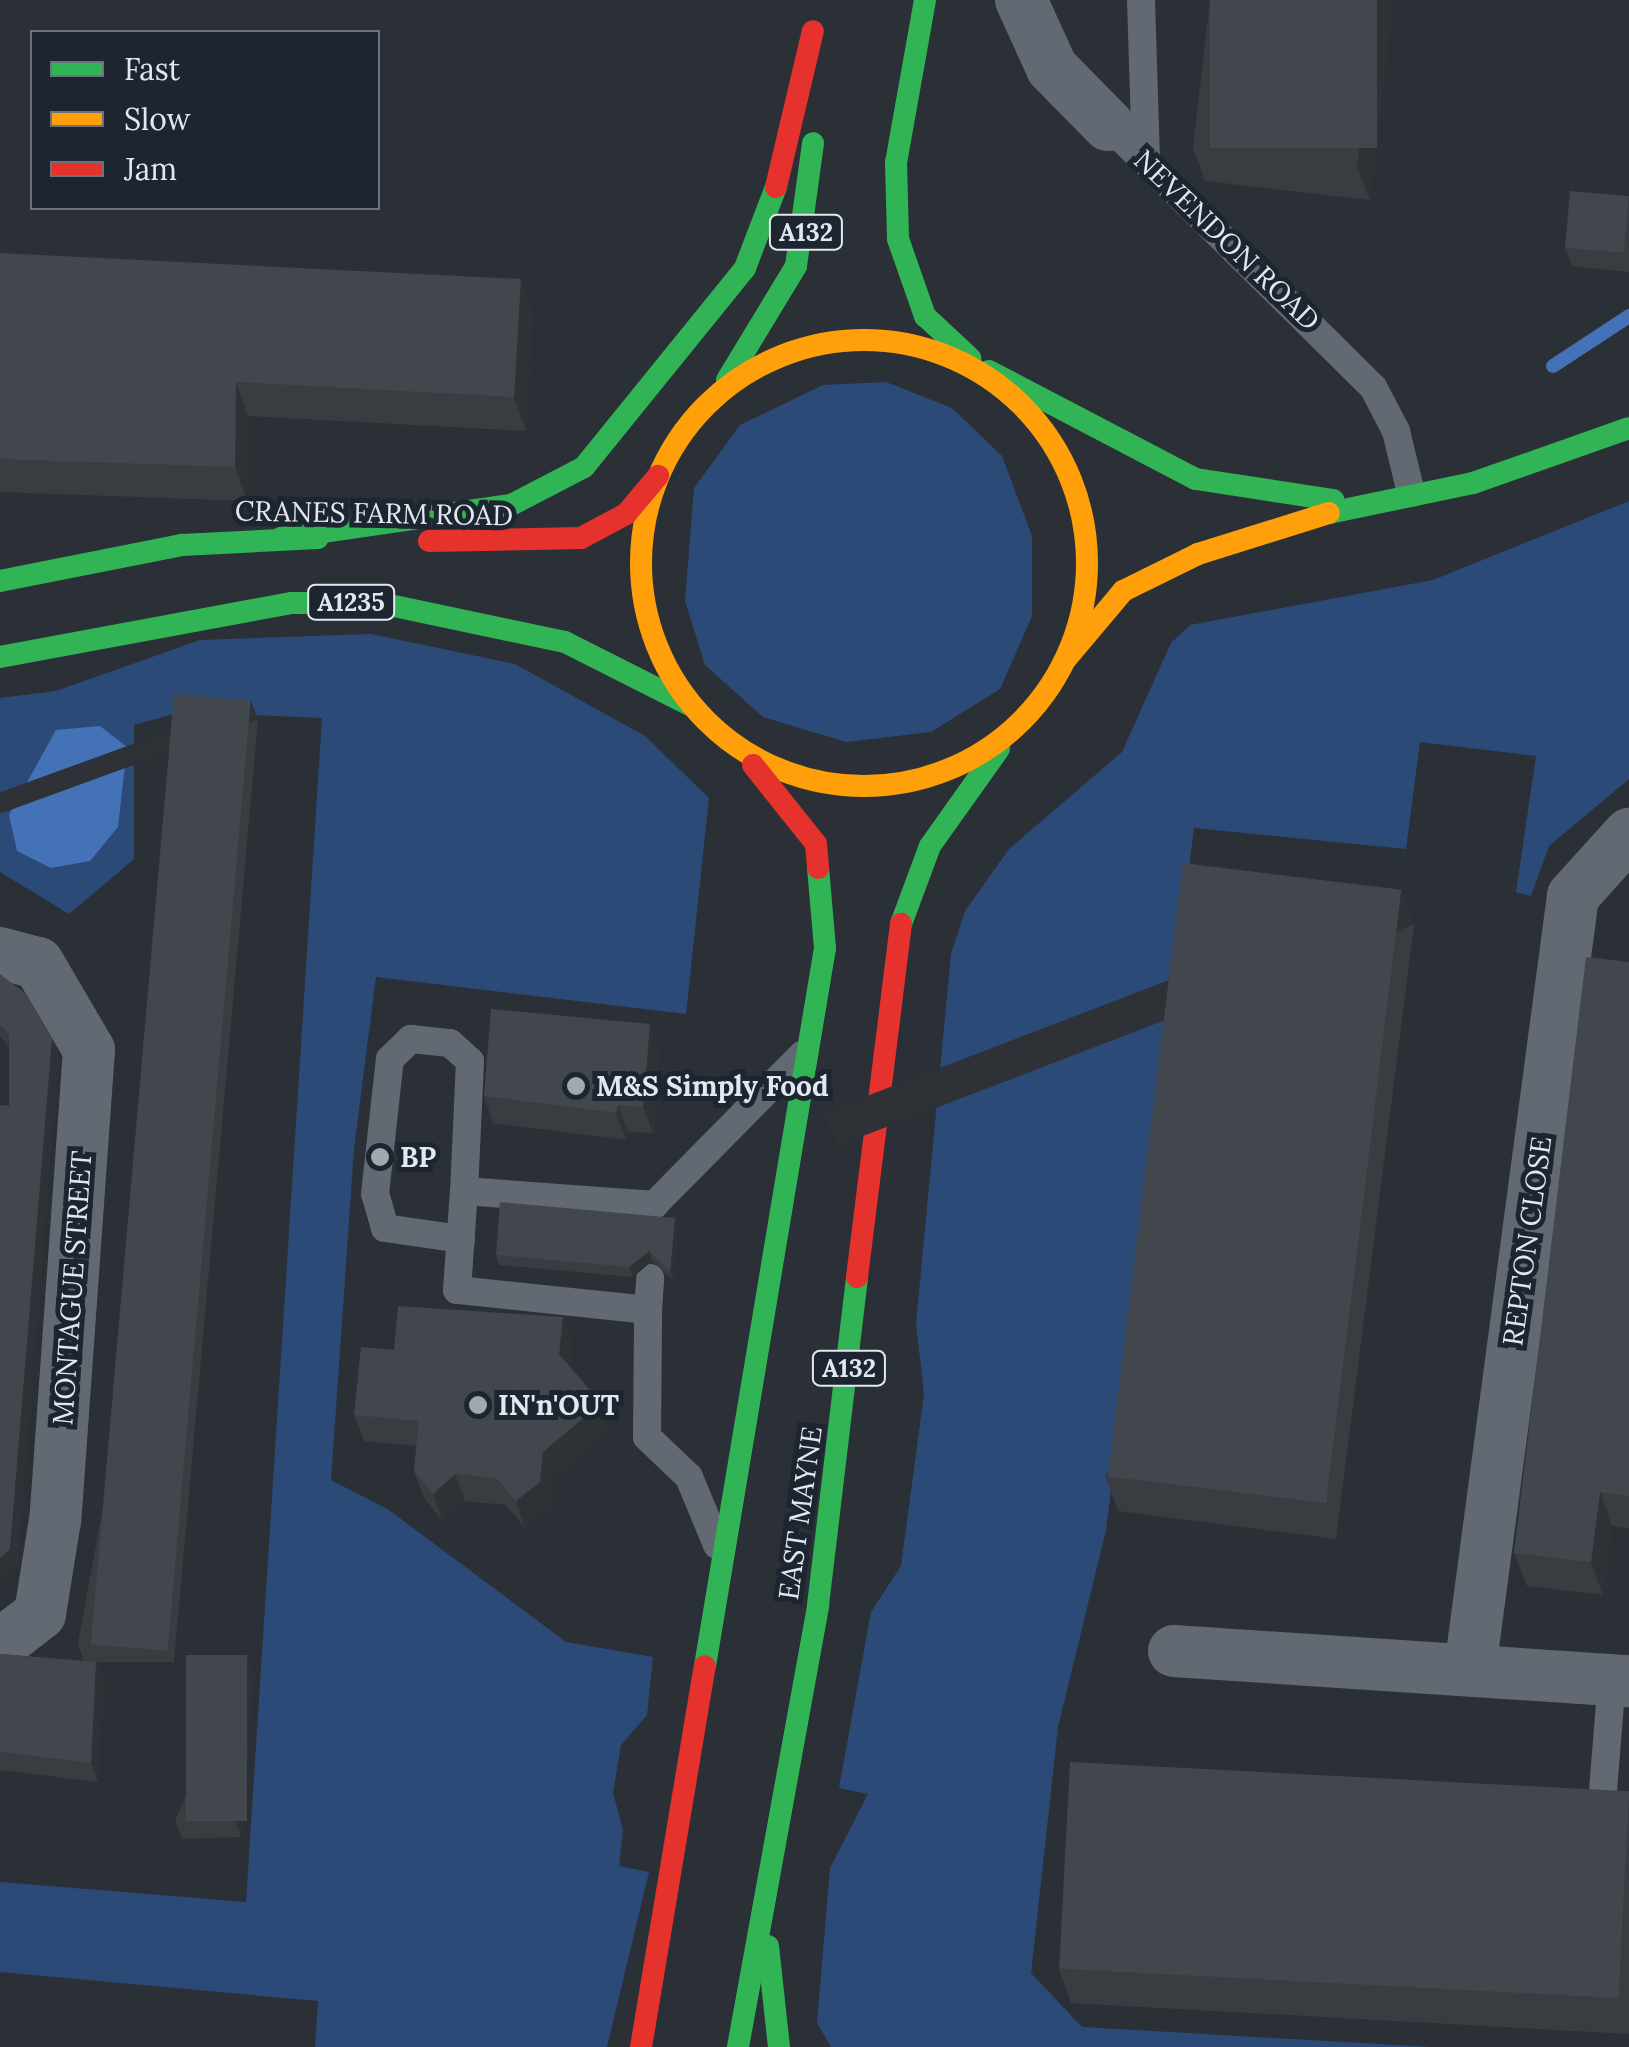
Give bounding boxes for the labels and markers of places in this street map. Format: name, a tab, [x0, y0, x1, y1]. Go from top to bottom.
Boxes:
place label: M&S Simply Food	[596, 1069, 829, 1103]
marker: M&S Simply Food	[565, 1075, 587, 1097]
place label: BP	[400, 1140, 436, 1174]
marker: BP	[369, 1146, 391, 1168]
place label: IN'n'OUT	[498, 1388, 619, 1422]
marker: IN'n'OUT	[467, 1394, 489, 1416]

